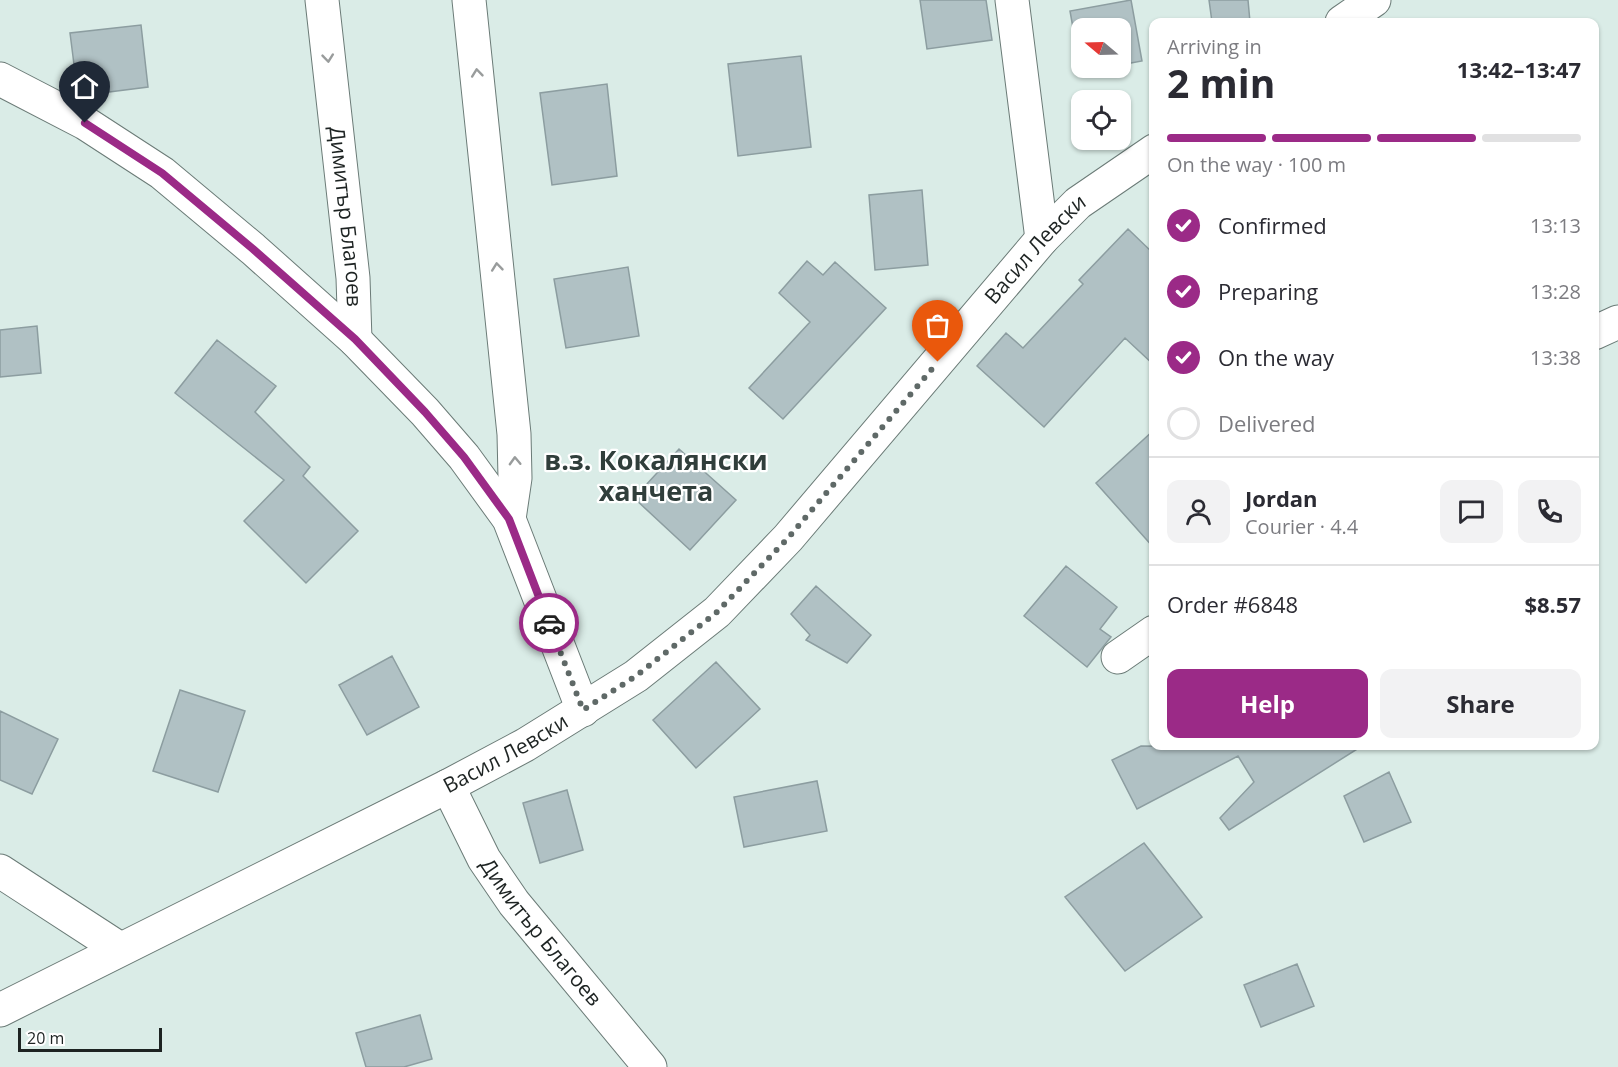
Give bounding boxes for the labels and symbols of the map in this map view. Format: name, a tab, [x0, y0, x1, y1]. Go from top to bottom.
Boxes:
north arrow	[1071, 18, 1131, 78]
one-way arrow	[321, 54, 334, 63]
pin	[59, 61, 110, 123]
one-way arrow	[471, 69, 484, 78]
street label: Димитър Благоев	[323, 125, 369, 307]
street label: Васил Левски	[978, 187, 1091, 309]
one-way arrow	[491, 263, 504, 272]
pin	[912, 300, 963, 362]
district label: в.з. Кокалянски ханчета	[544, 441, 768, 509]
one-way arrow	[509, 457, 521, 466]
courier	[519, 593, 579, 653]
street label: Васил Левски	[438, 707, 573, 799]
street label: Димитър Благоев	[474, 852, 609, 1011]
scale bar	[18, 1025, 162, 1052]

